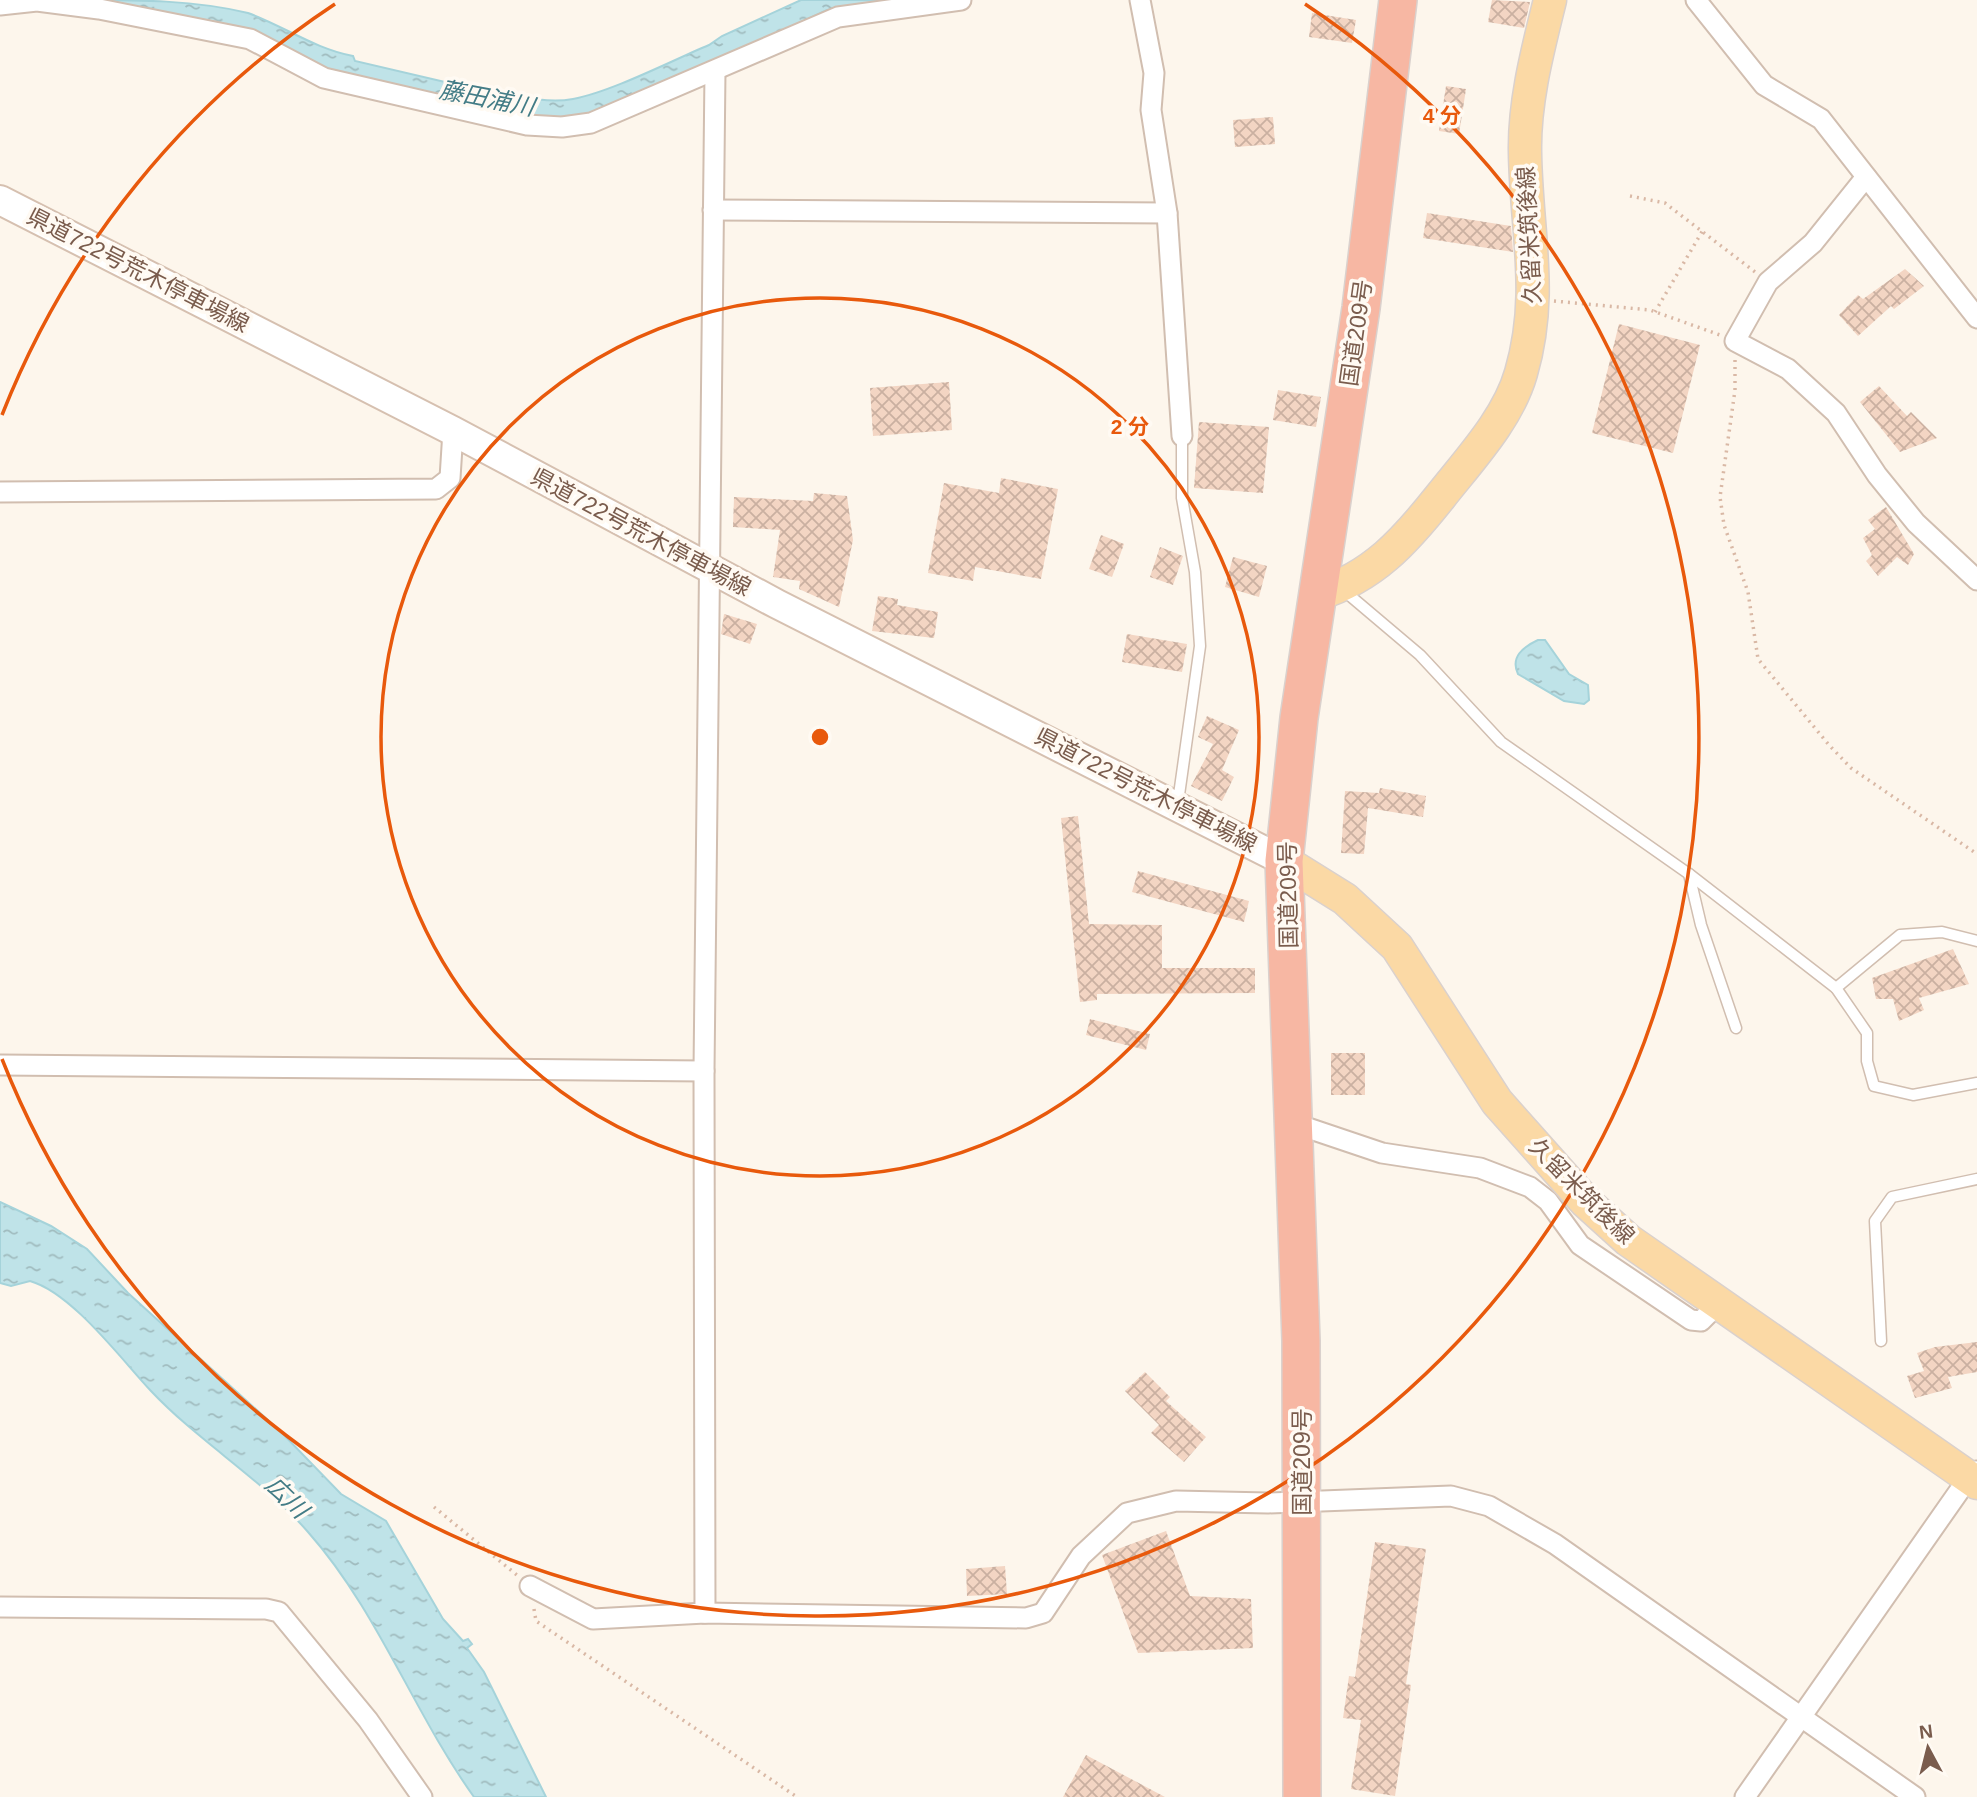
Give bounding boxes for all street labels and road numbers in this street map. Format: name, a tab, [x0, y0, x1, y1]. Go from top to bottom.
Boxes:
street label: 久留米筑後線	[1512, 165, 1546, 305]
street label: 県道722号荒木停車場線	[23, 203, 253, 337]
street label: 国道209号	[1336, 278, 1376, 388]
street label: 県道722号荒木停車場線	[527, 463, 755, 601]
street label: 県道722号荒木停車場線	[1031, 723, 1261, 857]
street label: 国道209号	[1274, 841, 1302, 949]
street label: 久留米筑後線	[1524, 1133, 1640, 1249]
street label: 国道209号	[1289, 1408, 1315, 1516]

